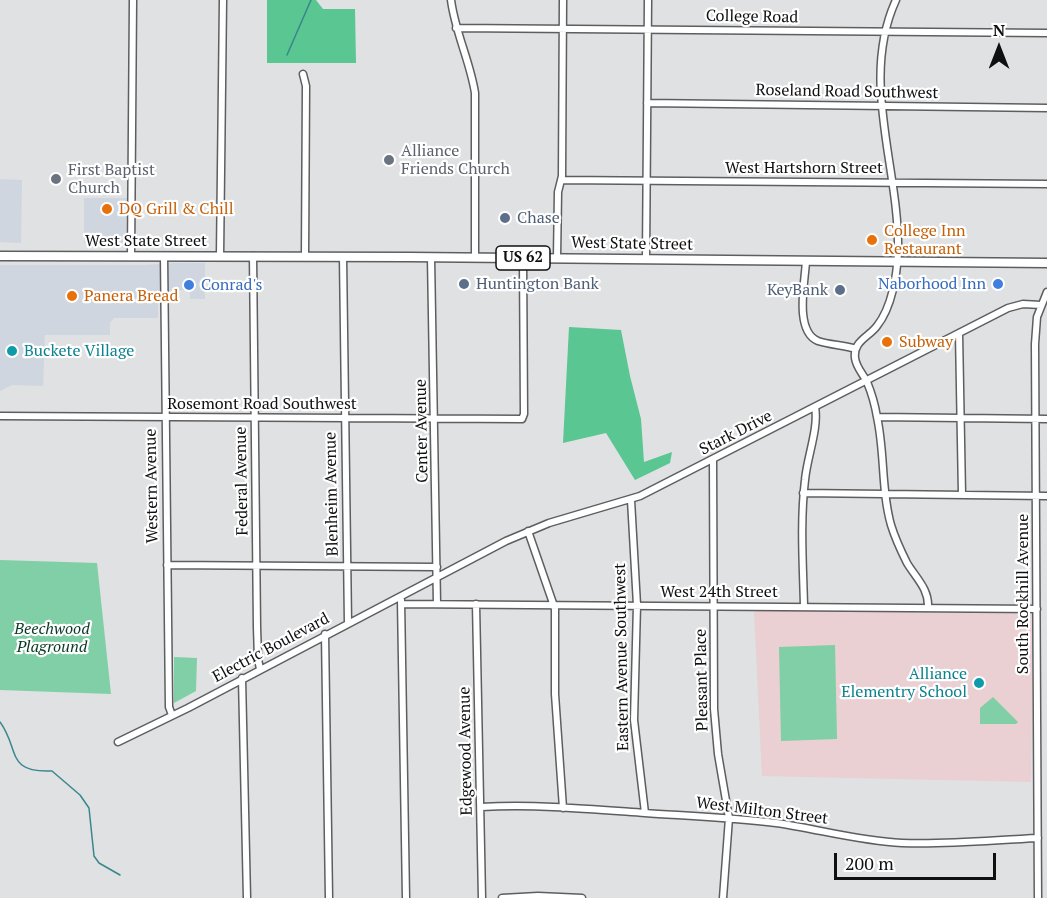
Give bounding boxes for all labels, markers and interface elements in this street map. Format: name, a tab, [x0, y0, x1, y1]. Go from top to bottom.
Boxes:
street label: College Road	[706, 7, 798, 27]
north arrow	[969, 18, 1029, 78]
text: N	[993, 19, 1005, 41]
street label: Roseland Road Southwest	[755, 81, 939, 103]
place label: Alliance Friends Church	[401, 141, 510, 179]
marker: Alliance Friends Church	[382, 153, 396, 167]
street label: West Hartshorn Street	[725, 158, 883, 178]
place label: First Baptist Church	[68, 160, 155, 198]
marker: First Baptist Church	[49, 172, 63, 186]
place label: DQ Grill & Chill	[119, 199, 233, 219]
marker: DQ Grill & Chill	[100, 202, 114, 216]
place label: Chase	[517, 208, 560, 228]
marker: Chase	[498, 211, 512, 225]
place label: College Inn Restaurant	[884, 221, 965, 259]
street label: West State Street	[85, 231, 207, 251]
street label: West State Street	[571, 233, 693, 255]
marker: College Inn Restaurant	[865, 233, 879, 247]
road number: US 62	[496, 246, 550, 270]
place label: Huntington Bank	[476, 274, 599, 294]
place label: Naborhood Inn	[878, 274, 986, 294]
place label: Conrad's	[201, 275, 262, 295]
marker: Huntington Bank	[457, 277, 471, 291]
marker: Naborhood Inn	[991, 277, 1005, 291]
marker: Conrad's	[182, 278, 196, 292]
place label: KeyBank	[767, 280, 828, 300]
marker: KeyBank	[833, 283, 847, 297]
place label: Panera Bread	[84, 286, 178, 306]
marker: Panera Bread	[65, 289, 79, 303]
place label: Subway	[899, 332, 953, 352]
marker: Subway	[880, 335, 894, 349]
place label: Buckete Village	[24, 341, 134, 361]
marker: Buckete Village	[5, 344, 19, 358]
street label: Center Avenue	[411, 379, 433, 483]
street label: Rosemont Road Southwest	[167, 394, 357, 414]
street label: Stark Drive	[696, 407, 776, 459]
street label: Federal Avenue	[231, 426, 253, 536]
street label: Western Avenue	[141, 428, 163, 544]
street label: Blenheim Avenue	[321, 432, 343, 556]
street label: South Rockhill Avenue	[1013, 514, 1033, 674]
street label: Eastern Avenue Southwest	[611, 563, 633, 751]
street label: West 24th Street	[660, 582, 778, 602]
street label: Electric Boulevard	[209, 609, 333, 687]
park label: Beechwood Plaground	[14, 619, 90, 657]
street label: Pleasant Place	[692, 629, 712, 731]
place label: Alliance Elementry School	[841, 664, 967, 702]
marker: Alliance Elementry School	[972, 676, 986, 690]
street label: Edgewood Avenue	[455, 686, 477, 816]
street label: West Milton Street	[695, 793, 829, 829]
scale bar	[837, 841, 999, 879]
text: 200 m	[845, 851, 894, 875]

